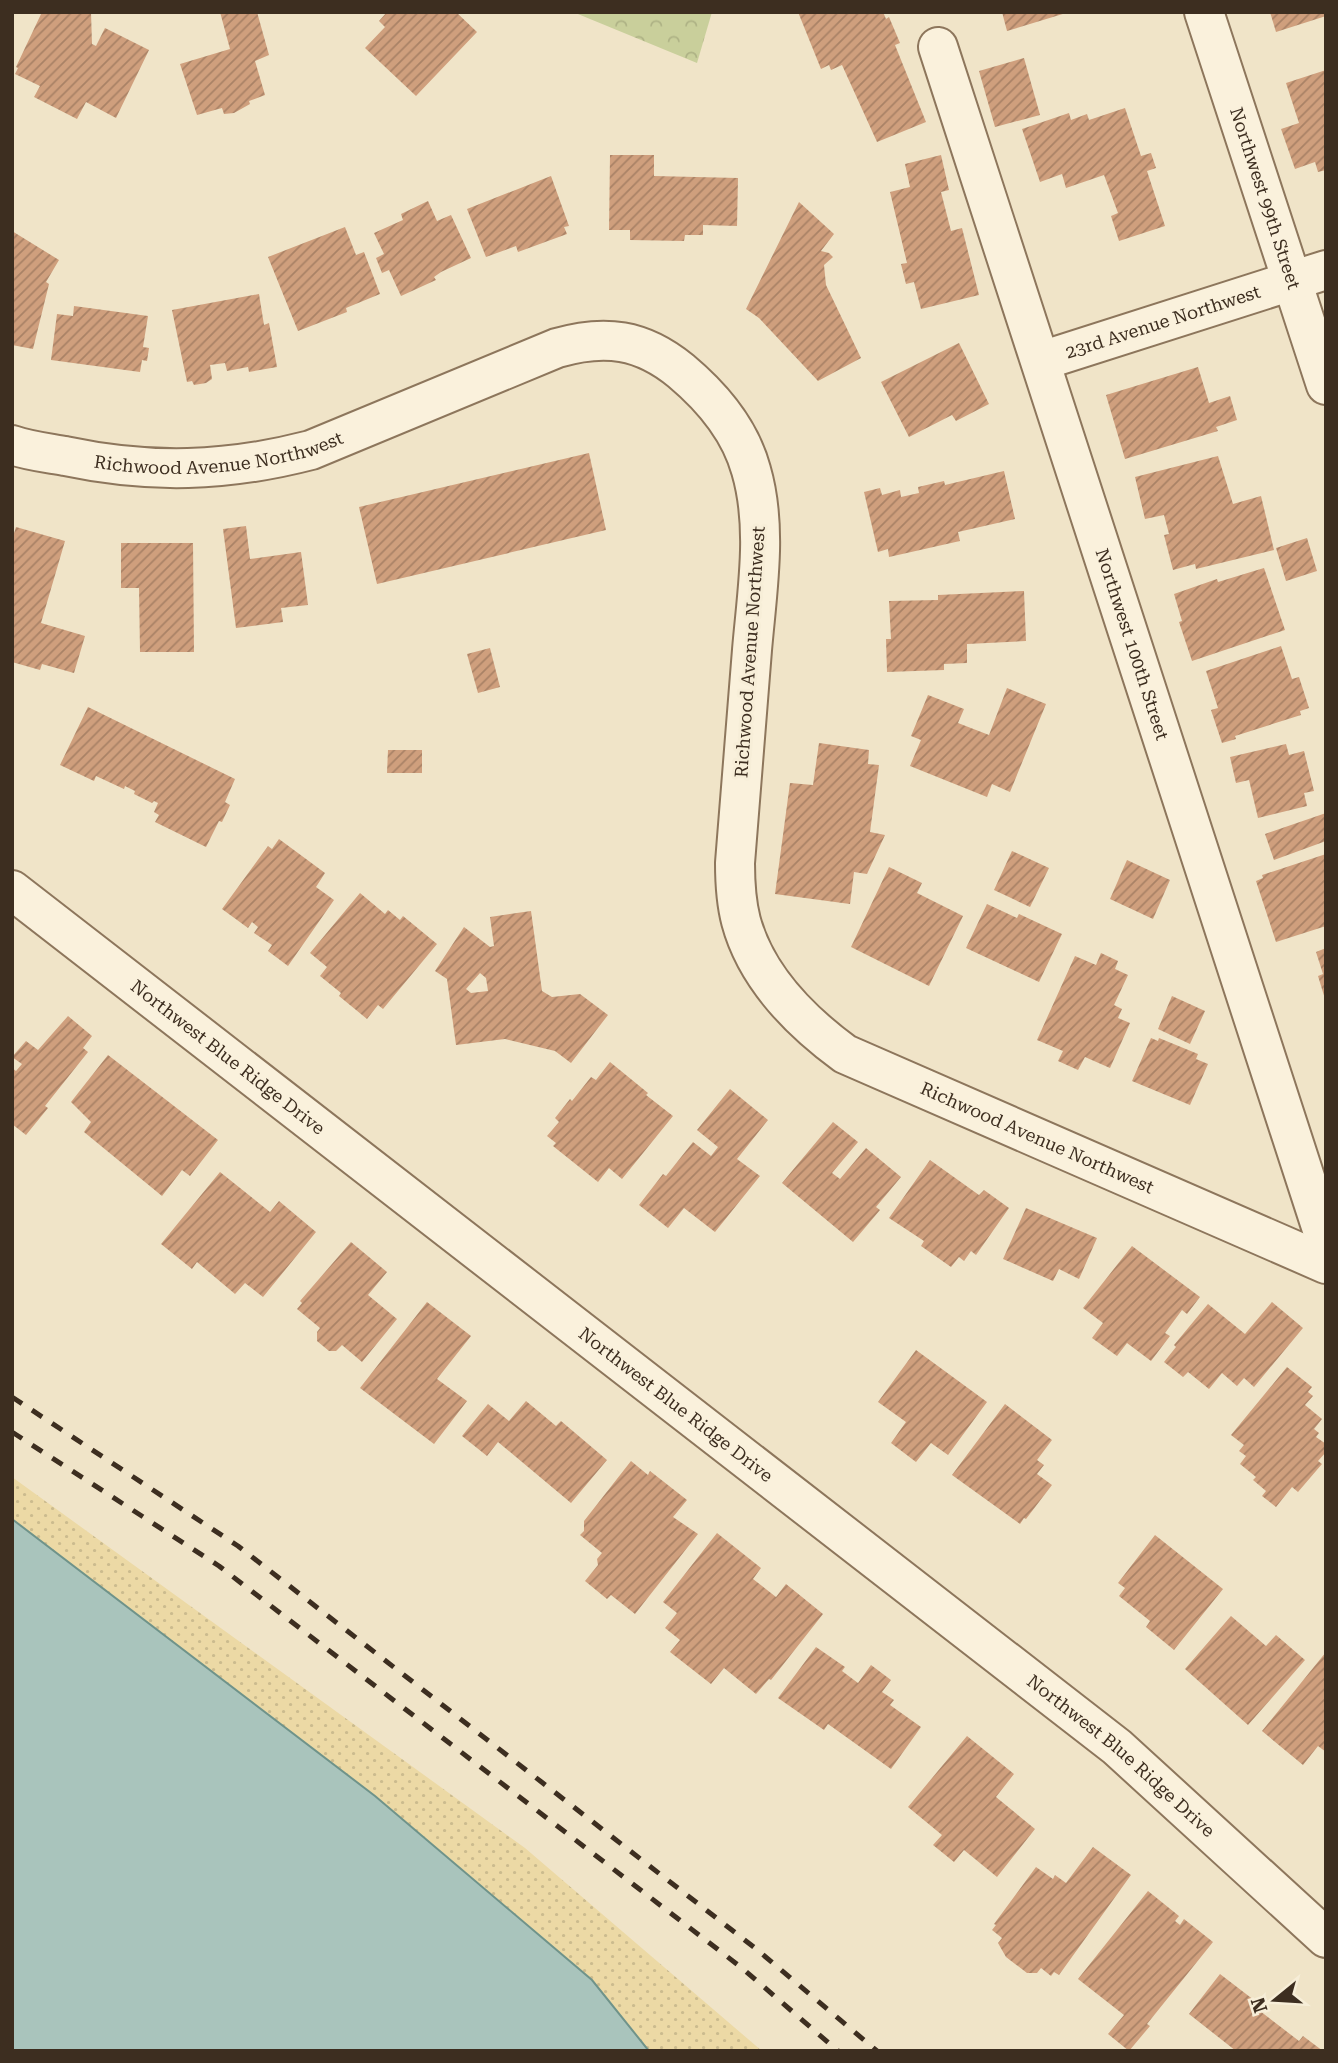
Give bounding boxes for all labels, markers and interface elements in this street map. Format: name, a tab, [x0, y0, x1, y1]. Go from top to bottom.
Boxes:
street label: Northwest 99th Street	[1226, 104, 1305, 292]
street label: 23rd Avenue Northwest	[1063, 281, 1263, 363]
street label: Richwood Avenue Northwest	[93, 427, 346, 478]
street label: Richwood Avenue Northwest	[730, 525, 769, 779]
street label: Northwest 100th Street	[1092, 546, 1173, 743]
street label: Northwest Blue Ridge Drive	[127, 975, 329, 1139]
street label: Richwood Avenue Northwest	[917, 1077, 1157, 1198]
street label: Northwest Blue Ridge Drive	[575, 1323, 777, 1486]
street label: Northwest Blue Ridge Drive	[1023, 1670, 1219, 1841]
north arrow	[1240, 1965, 1310, 2035]
text: N	[1246, 1994, 1273, 2016]

